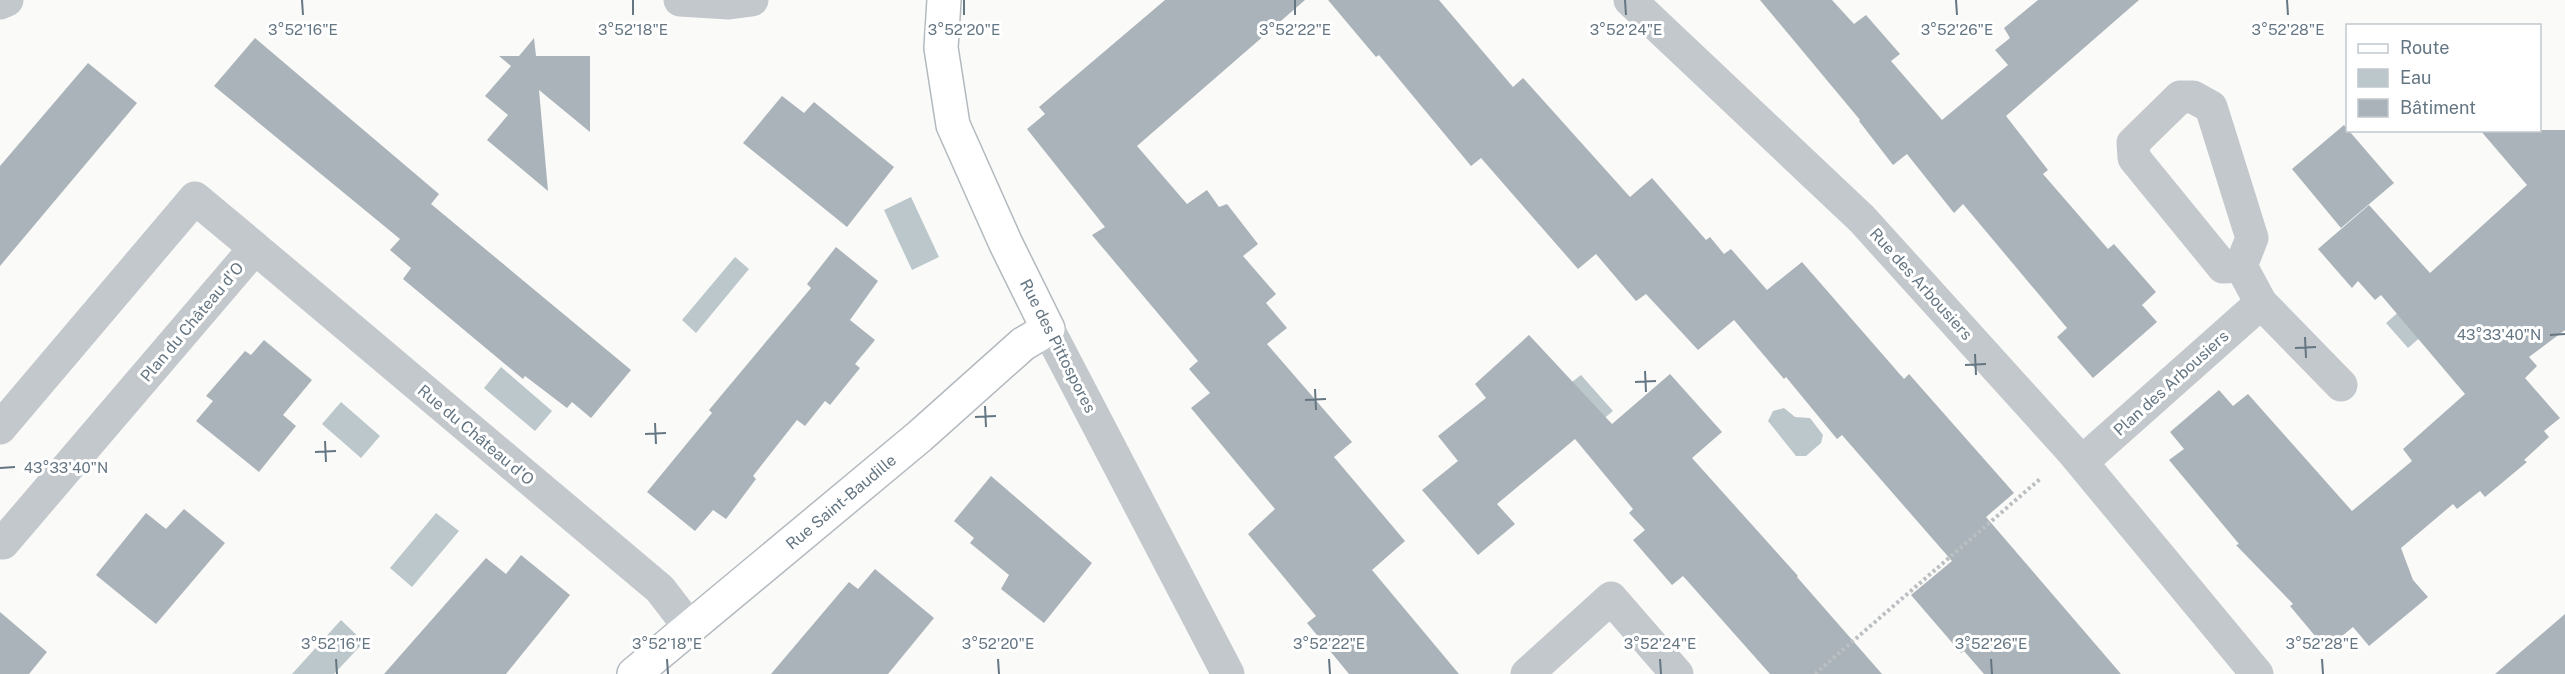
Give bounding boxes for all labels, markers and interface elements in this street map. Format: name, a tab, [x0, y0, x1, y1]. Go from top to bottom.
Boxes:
text: 3°52'16"E	[268, 21, 338, 38]
text: 3°52'18"E	[598, 21, 668, 38]
text: 3°52'20"E	[928, 21, 1000, 38]
text: 3°52'22"E	[1259, 21, 1331, 38]
text: 3°52'24"E	[1590, 21, 1662, 38]
text: 3°52'26"E	[1921, 21, 1993, 38]
text: 3°52'28"E	[2251, 21, 2325, 38]
legend	[2346, 24, 2541, 132]
text: Route	[2400, 37, 2449, 58]
text: Eau	[2400, 67, 2431, 88]
text: Bâtiment	[2400, 97, 2476, 118]
street label: Rue des Arbousiers	[1866, 224, 1976, 344]
street label: Plan du Château d'O	[136, 258, 248, 386]
street label: Rue des Pittospores	[1016, 276, 1100, 416]
street label: Plan des Arbousiers	[2110, 326, 2232, 440]
text: 43°33'40"N	[2457, 326, 2541, 343]
street label: Rue du Château d'O	[414, 381, 538, 489]
street label: Rue Saint-Baudille	[782, 450, 900, 554]
text: 43°33'40"N	[24, 459, 108, 476]
text: 3°52'16"E	[301, 635, 371, 652]
text: 3°52'18"E	[632, 635, 702, 652]
text: 3°52'20"E	[962, 635, 1034, 652]
text: 3°52'22"E	[1293, 635, 1365, 652]
text: 3°52'24"E	[1624, 635, 1696, 652]
text: 3°52'26"E	[1955, 635, 2027, 652]
text: 3°52'28"E	[2285, 635, 2359, 652]

